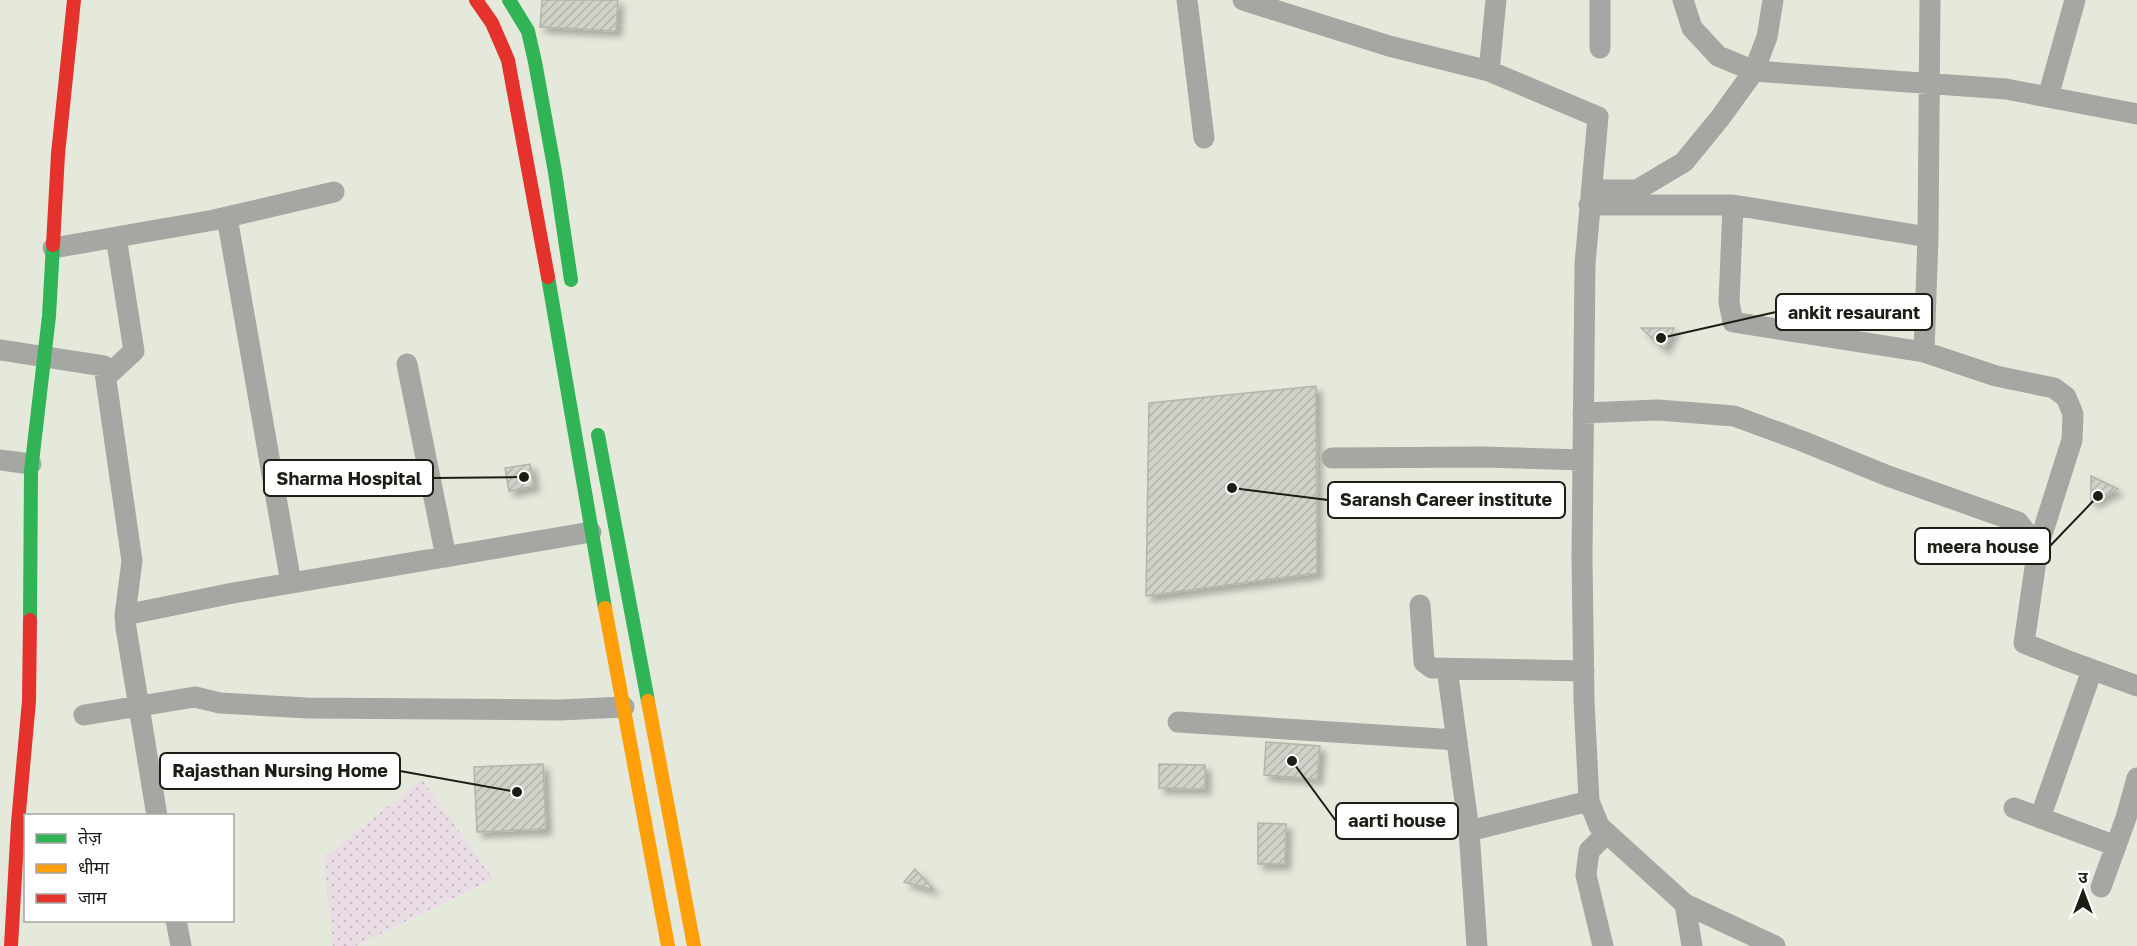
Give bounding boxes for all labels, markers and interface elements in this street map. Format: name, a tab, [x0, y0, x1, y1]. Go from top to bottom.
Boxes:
callout: ankit resaurant	[1776, 294, 1932, 330]
text: ankit resaurant	[1788, 301, 1920, 323]
callout: Sharma Hospital	[264, 460, 433, 496]
text: Sharma Hospital	[276, 467, 422, 489]
callout: Saransh Career institute	[1328, 482, 1565, 518]
text: Saransh Career institute	[1340, 488, 1553, 510]
callout: meera house	[1915, 528, 2050, 564]
text: meera house	[1927, 535, 2039, 557]
callout: Rajasthan Nursing Home	[160, 753, 400, 789]
text: Rajasthan Nursing Home	[172, 759, 388, 781]
callout: aarti house	[1336, 803, 1458, 839]
text: aarti house	[1348, 809, 1446, 831]
legend	[24, 814, 234, 922]
text: तेज़	[78, 826, 102, 848]
text: धीमा	[78, 856, 109, 878]
north arrow	[2053, 862, 2113, 922]
text: उ	[2078, 867, 2088, 887]
text: जाम	[78, 886, 108, 908]

